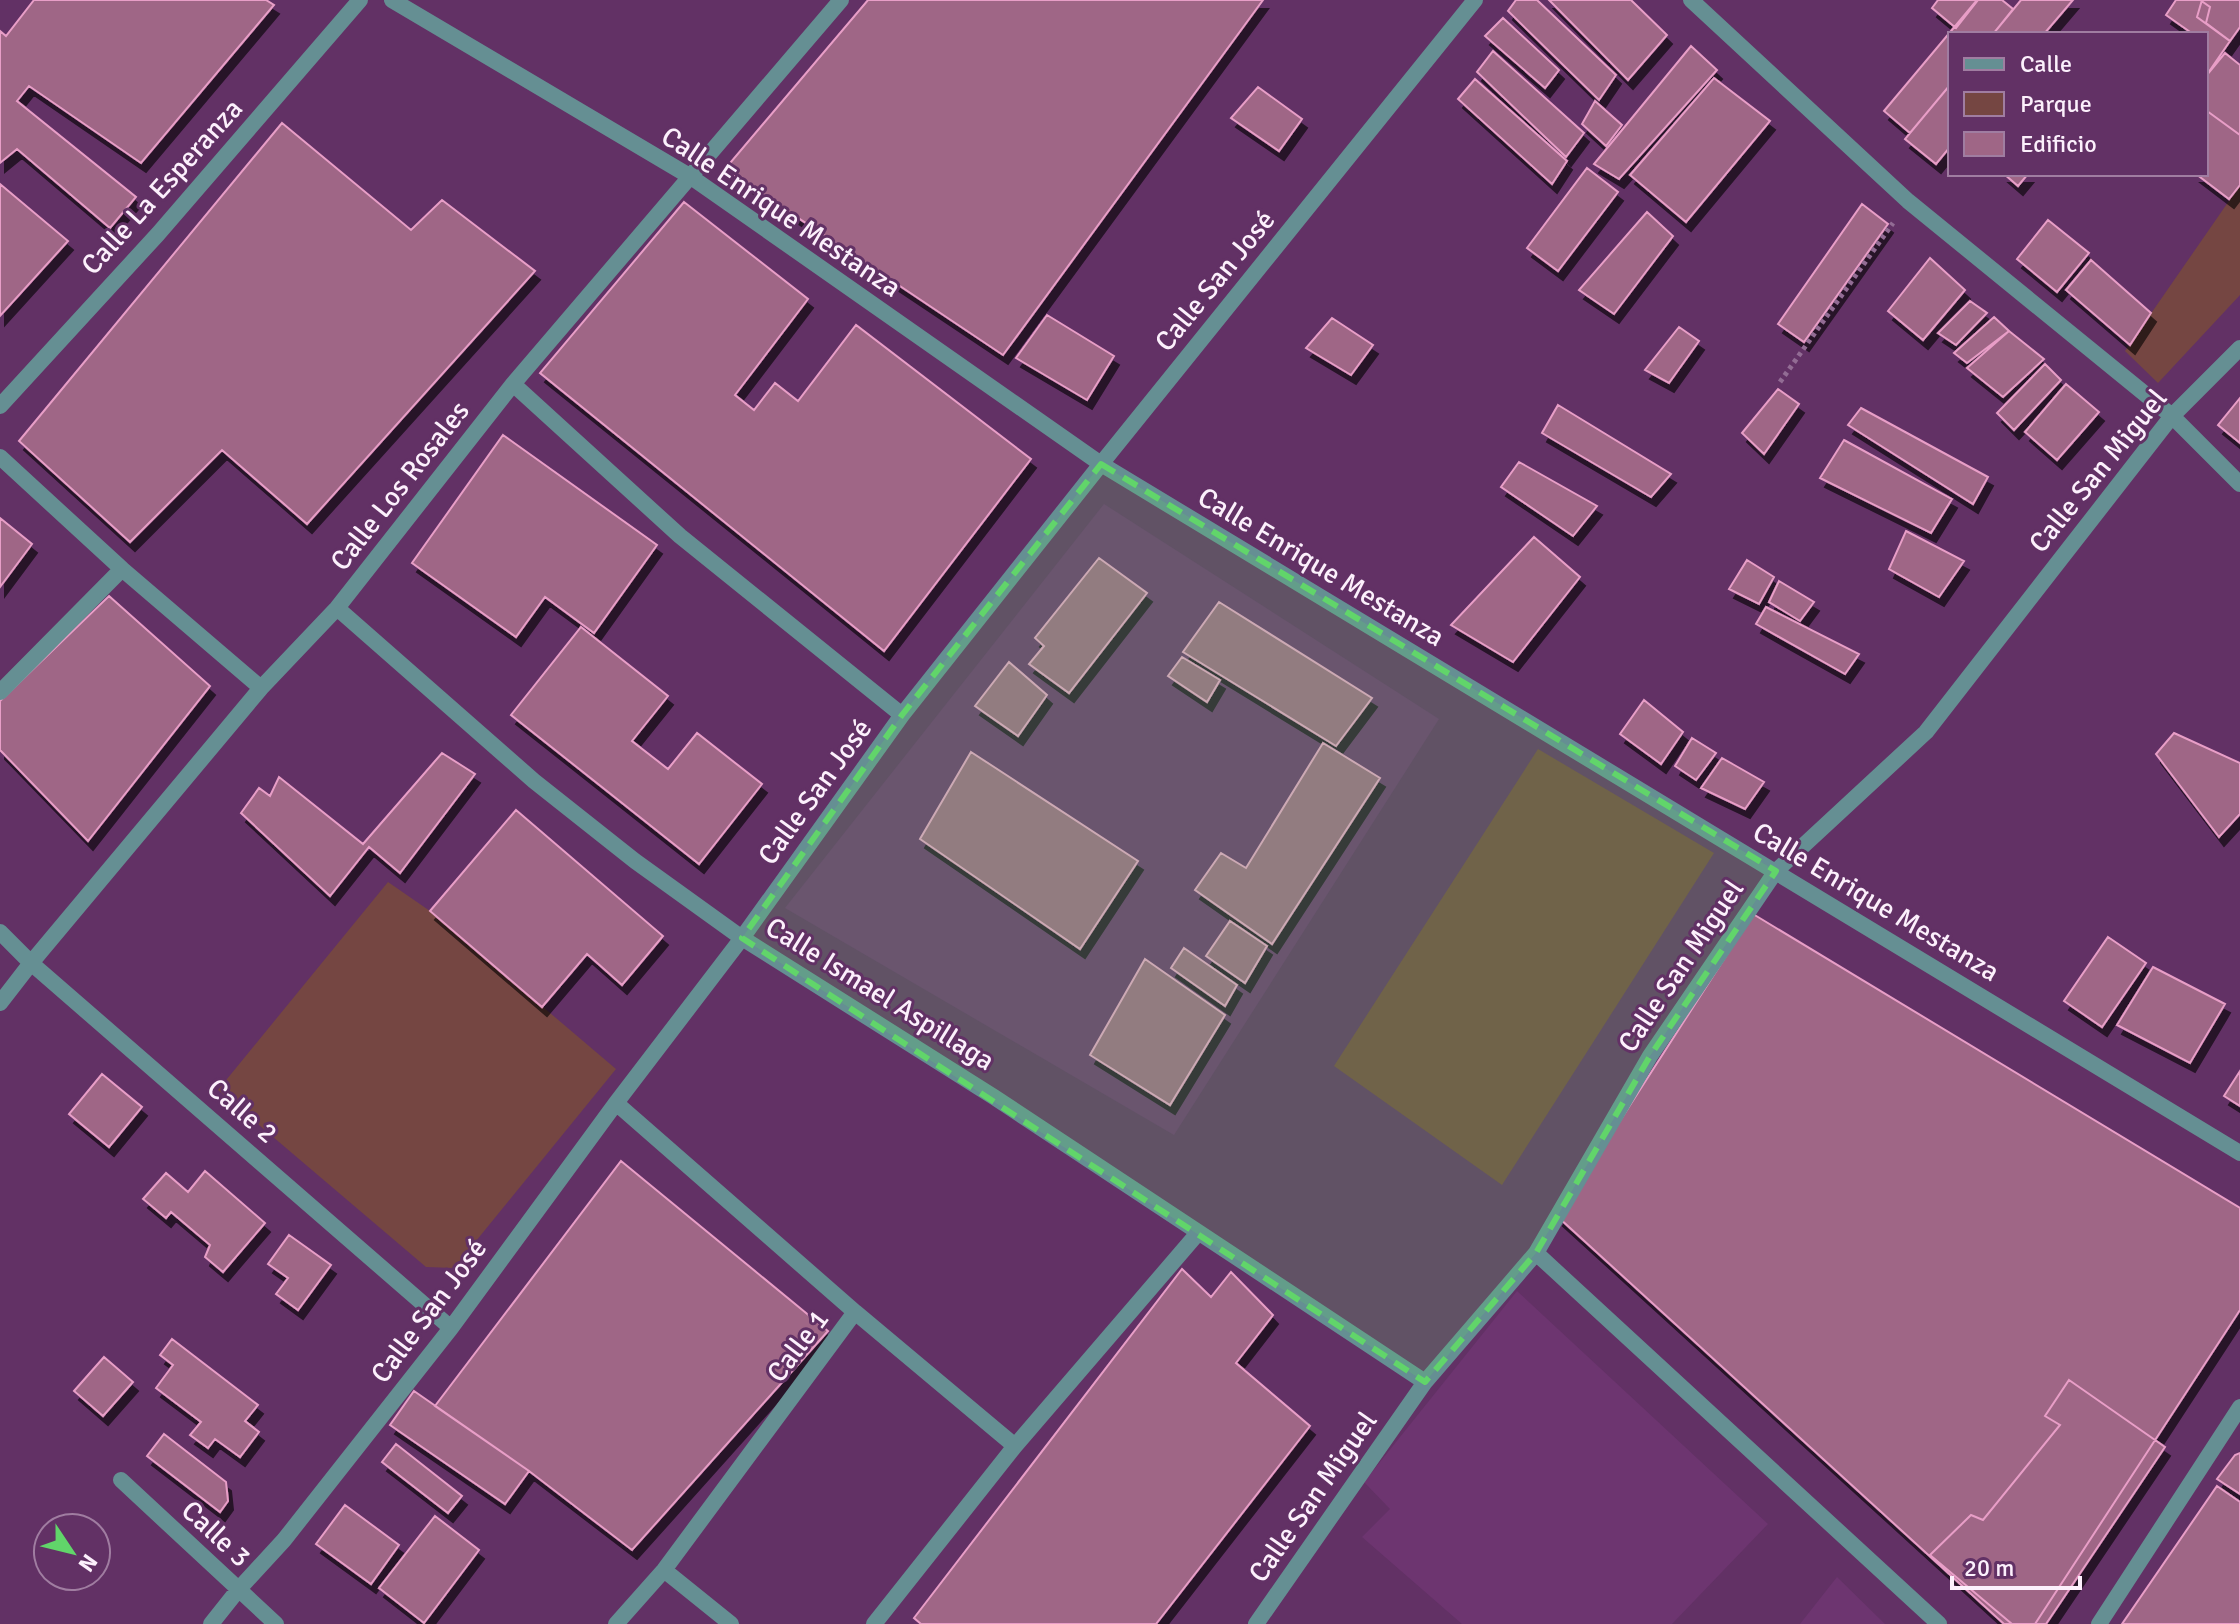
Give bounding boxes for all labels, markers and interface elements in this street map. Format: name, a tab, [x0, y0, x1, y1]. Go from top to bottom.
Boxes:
legend	[1948, 32, 2208, 176]
text: Calle	[2020, 49, 2072, 79]
text: Parque	[2020, 89, 2092, 119]
street label: Calle La Esperanza	[74, 92, 250, 282]
street label: Calle Enrique Mestanza	[655, 119, 907, 305]
text: Edificio	[2020, 129, 2097, 159]
street label: Calle San José	[1148, 204, 1282, 358]
street label: Calle San Miguel	[2022, 382, 2174, 560]
street label: Calle Los Rosales	[323, 395, 477, 577]
street label: Calle Enrique Mestanza	[1192, 480, 1450, 654]
street label: Calle San José	[751, 713, 879, 871]
street label: Calle Enrique Mestanza	[1747, 815, 2005, 989]
street label: Calle San Miguel	[1611, 873, 1751, 1059]
street label: Calle Ismael Aspillaga	[759, 910, 1001, 1078]
street label: Calle 2	[200, 1071, 284, 1151]
street label: Calle San José	[364, 1232, 494, 1390]
street label: Calle 1	[760, 1303, 836, 1389]
street label: Calle San Miguel	[1242, 1405, 1384, 1589]
street label: Calle 3	[174, 1494, 258, 1574]
north arrow	[32, 1512, 112, 1592]
scale bar	[1952, 1540, 2080, 1590]
text: N	[73, 1549, 103, 1577]
text: 20 m	[1964, 1553, 2014, 1583]

